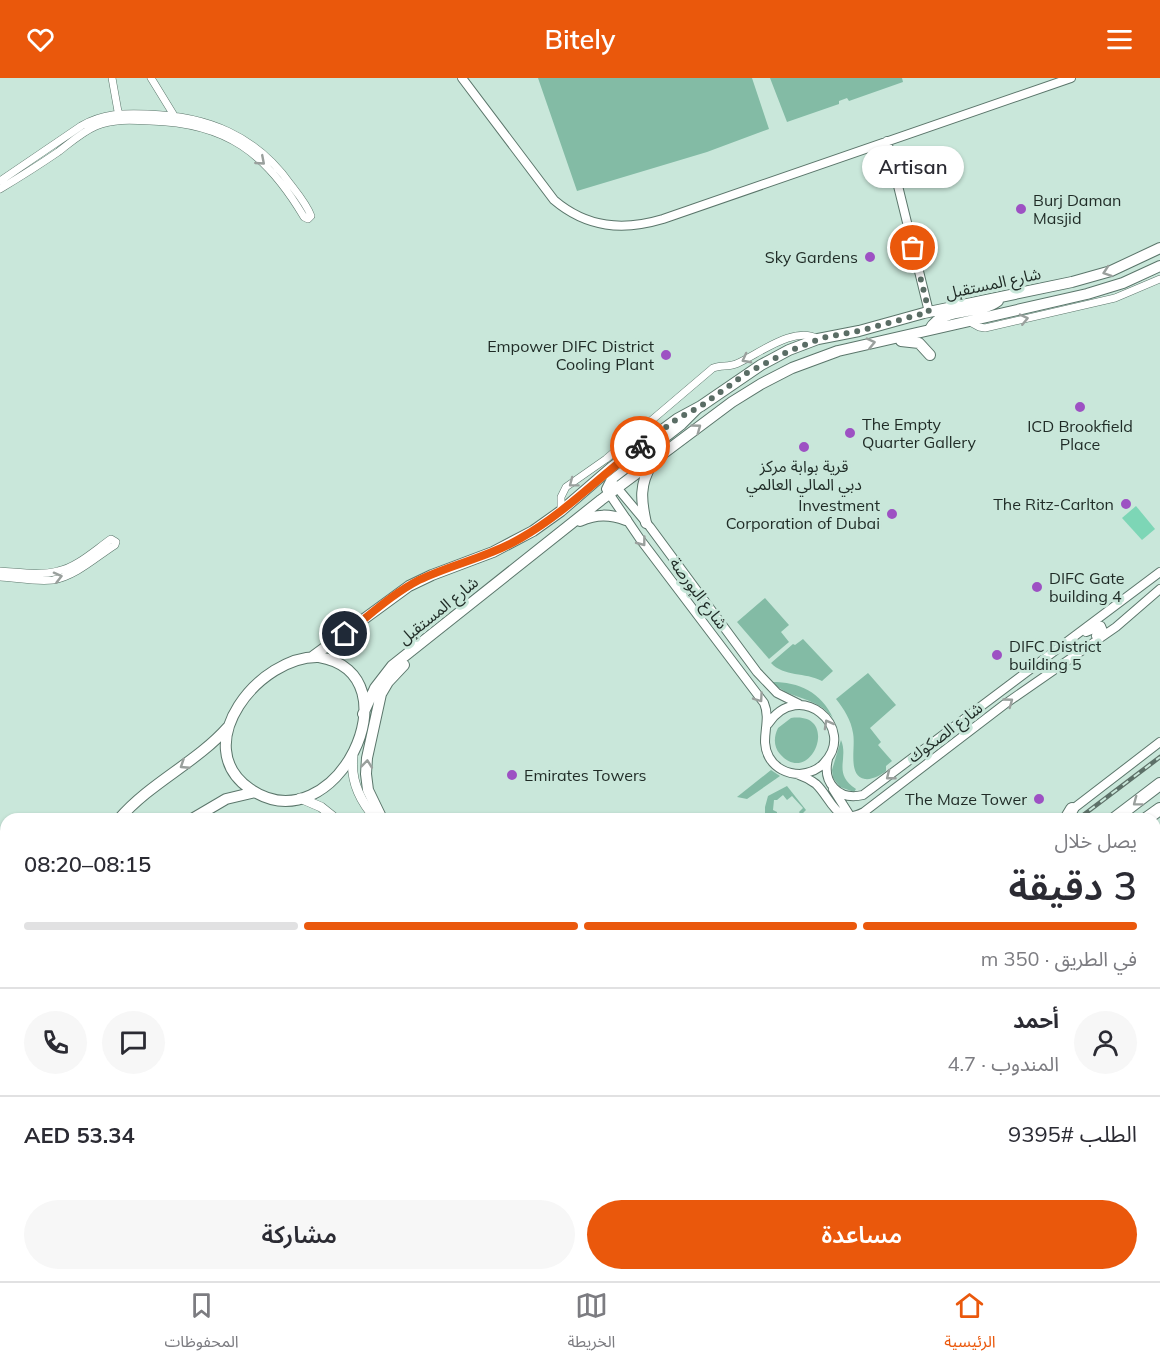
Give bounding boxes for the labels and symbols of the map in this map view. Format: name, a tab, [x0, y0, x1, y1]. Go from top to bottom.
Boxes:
callout: Artisan	[862, 146, 964, 188]
one-way arrow	[254, 153, 265, 164]
place label: Burj Daman Masjid	[1033, 190, 1121, 228]
marker: Burj Daman Masjid	[1014, 202, 1028, 216]
pin	[887, 222, 938, 273]
place label: Sky Gardens	[765, 247, 858, 267]
marker: Sky Gardens	[863, 250, 877, 264]
street label: شارع المستقبل	[943, 263, 1043, 306]
one-way arrow	[1102, 264, 1113, 277]
one-way arrow	[1019, 313, 1029, 326]
place label: Empower DIFC District Cooling Plant	[487, 336, 654, 374]
one-way arrow	[866, 338, 876, 351]
marker: Empower DIFC District Cooling Plant	[659, 348, 673, 362]
one-way arrow	[741, 352, 752, 363]
marker: ICD Brookfield Place	[1073, 400, 1087, 414]
place label: The Empty Quarter Gallery	[862, 414, 977, 452]
courier	[610, 416, 670, 476]
place label: ICD Brookfield Place	[1027, 416, 1133, 454]
one-way arrow	[691, 424, 702, 435]
marker: The Empty Quarter Gallery	[843, 426, 857, 440]
marker: قرية بوابة مركز دبي المالي العالمي	[797, 440, 811, 454]
place label: قرية بوابة مركز دبي المالي العالمي	[746, 456, 862, 497]
one-way arrow	[569, 475, 580, 486]
place label: The Ritz-Carlton	[993, 494, 1114, 514]
place label: Investment Corporation of Dubai	[726, 495, 880, 533]
marker: The Ritz-Carlton	[1119, 497, 1133, 511]
marker: Investment Corporation of Dubai	[885, 507, 899, 521]
one-way arrow	[635, 535, 646, 546]
street label: شارع البورصة	[663, 553, 732, 634]
place label: DIFC Gate building 4	[1049, 568, 1124, 606]
one-way arrow	[53, 572, 63, 585]
street label: شارع المستقبل	[394, 572, 484, 651]
marker: DIFC Gate building 4	[1030, 580, 1044, 594]
pin	[319, 608, 370, 659]
place label: DIFC District building 5	[1009, 636, 1102, 674]
marker: DIFC District building 5	[990, 648, 1004, 662]
one-way arrow	[752, 691, 763, 702]
street label: شارع الصكوك	[904, 697, 988, 769]
one-way arrow	[1002, 699, 1013, 710]
one-way arrow	[824, 719, 835, 730]
one-way arrow	[180, 757, 190, 769]
one-way arrow	[360, 759, 373, 768]
place label: Emirates Towers	[524, 765, 647, 785]
marker: Emirates Towers	[505, 768, 519, 782]
one-way arrow	[886, 768, 897, 779]
place label: The Maze Tower	[905, 789, 1027, 809]
marker: The Maze Tower	[1032, 792, 1046, 806]
one-way arrow	[1133, 794, 1144, 805]

